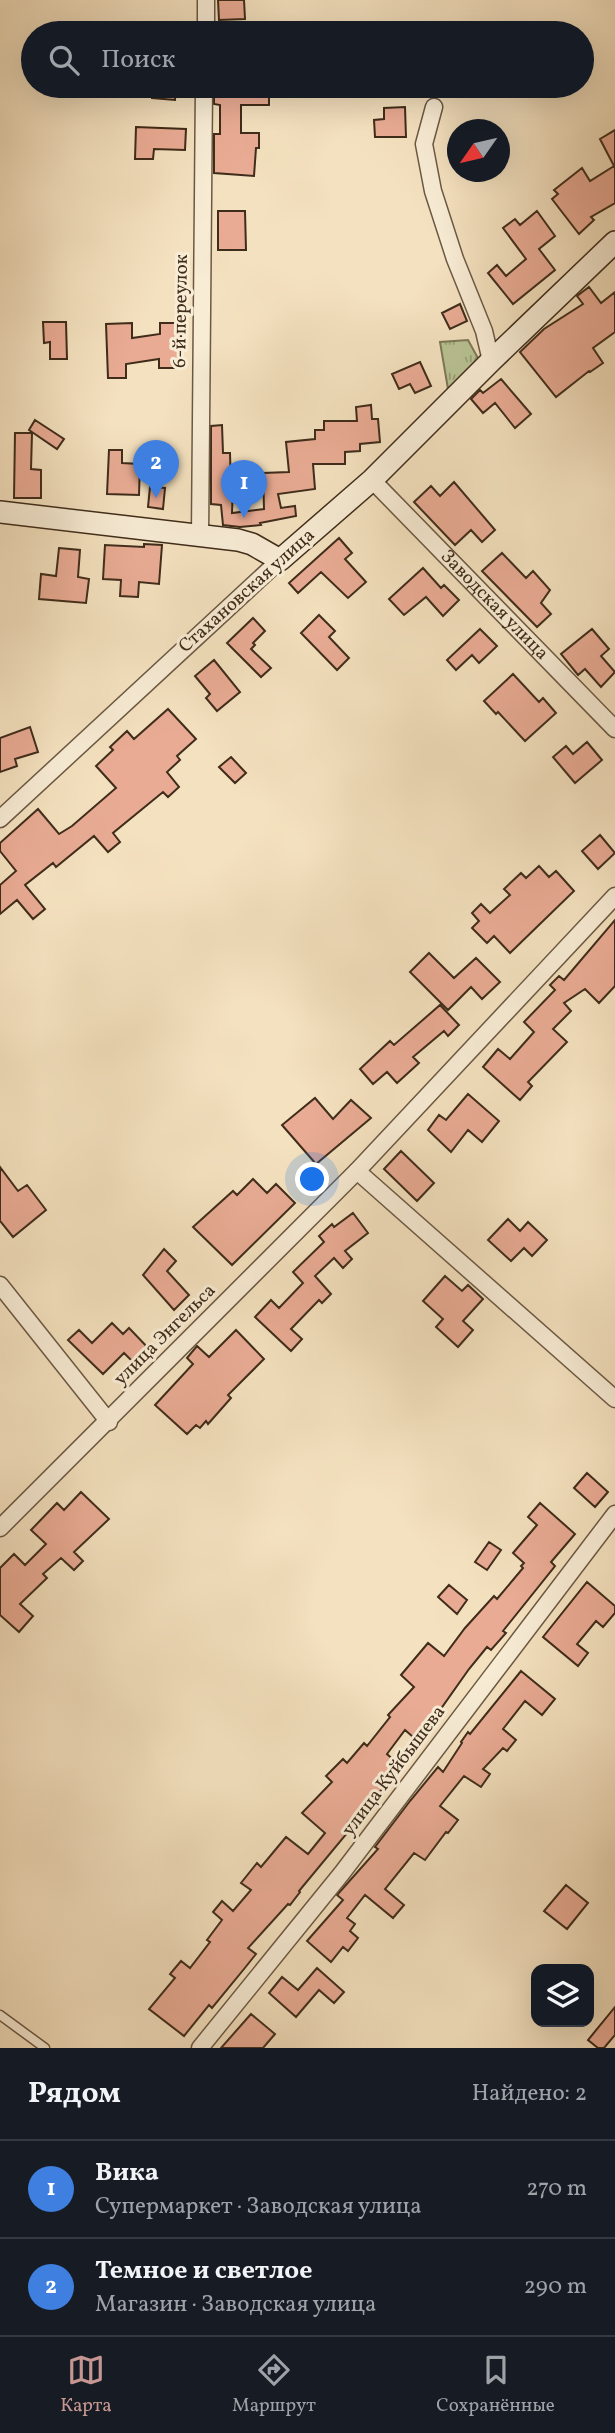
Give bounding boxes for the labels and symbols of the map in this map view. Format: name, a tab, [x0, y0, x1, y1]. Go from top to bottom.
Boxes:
north arrow	[447, 119, 510, 182]
street label: 6-й переулок	[167, 254, 195, 368]
pin: 2	[133, 440, 179, 498]
pin: 1	[221, 460, 267, 518]
street label: Стахановская улица	[173, 523, 321, 659]
street label: Заводская улица	[434, 544, 554, 666]
your location	[295, 1162, 329, 1196]
street label: улица Энгельса	[108, 1278, 222, 1392]
street label: улица Куйбышева	[336, 1700, 452, 1842]

